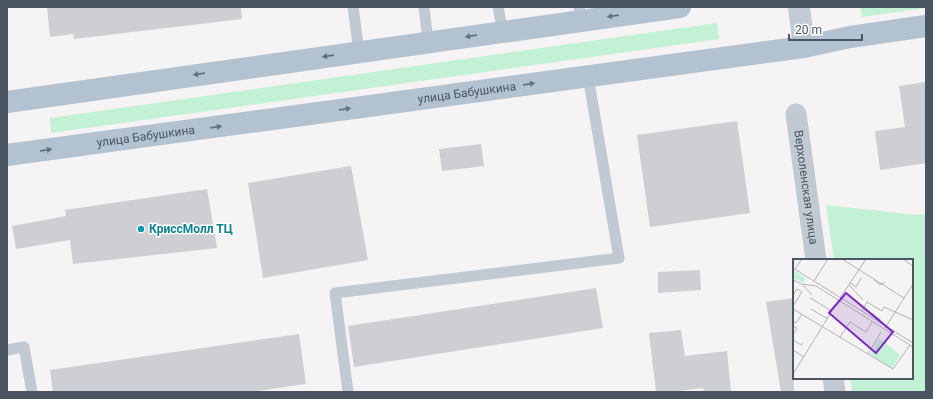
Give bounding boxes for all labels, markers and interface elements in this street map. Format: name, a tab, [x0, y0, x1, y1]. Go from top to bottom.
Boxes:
one-way arrow	[607, 13, 620, 19]
scale bar	[789, 16, 862, 42]
text: 20 m	[795, 23, 822, 37]
one-way arrow	[465, 33, 477, 40]
one-way arrow	[322, 53, 334, 59]
one-way arrow	[193, 71, 206, 77]
street label: улица Бабушкина	[417, 79, 517, 106]
one-way arrow	[523, 81, 535, 87]
one-way arrow	[339, 106, 351, 112]
street label: улица Бабушкина	[96, 123, 196, 150]
one-way arrow	[210, 124, 222, 130]
street label: Верхоленская улица	[791, 129, 821, 245]
one-way arrow	[40, 147, 52, 153]
place label: КриссМолл ТЦ	[149, 222, 233, 236]
marker: КриссМолл ТЦ	[136, 224, 146, 234]
inset map	[793, 259, 913, 379]

